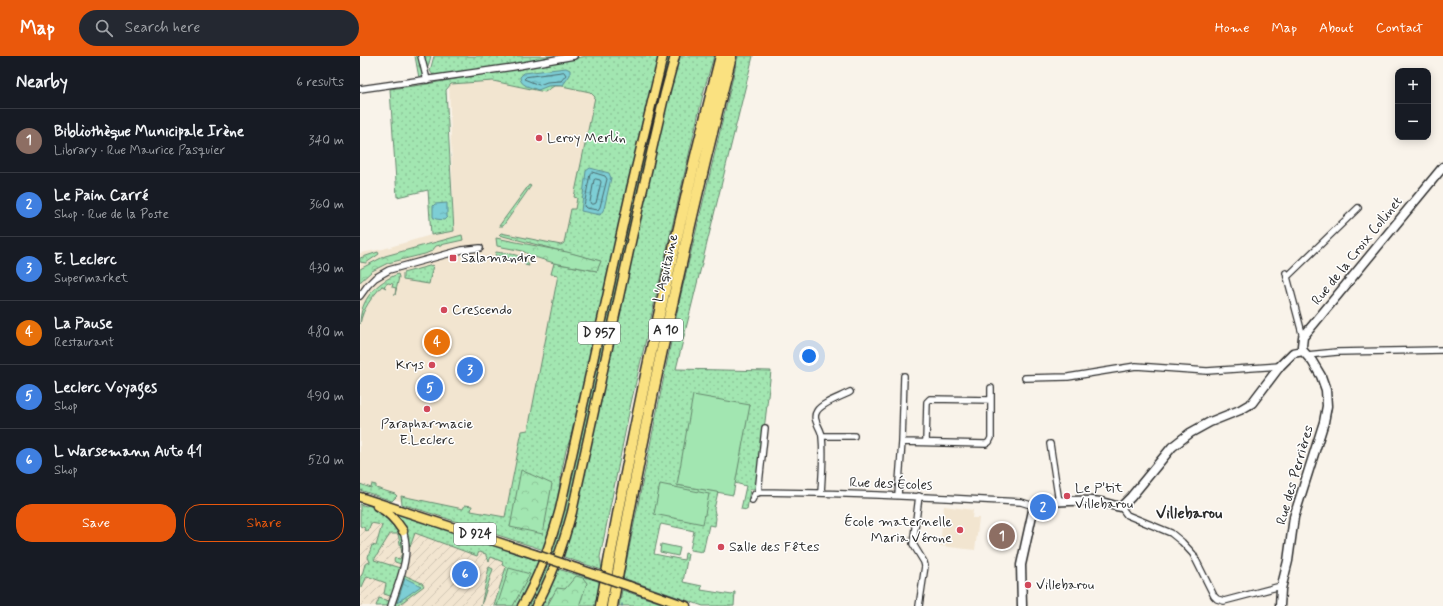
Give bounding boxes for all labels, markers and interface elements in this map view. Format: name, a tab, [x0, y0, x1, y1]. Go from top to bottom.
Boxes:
search box	[79, 10, 359, 46]
text: Map	[20, 16, 55, 41]
icon: search	[93, 17, 115, 39]
text: Search here	[125, 18, 200, 38]
text: Home	[1215, 19, 1249, 37]
text: Map	[1271, 19, 1297, 37]
text: About	[1319, 19, 1354, 37]
text: Contact	[1376, 19, 1423, 37]
map controls	[1395, 68, 1431, 140]
button: +	[1395, 68, 1431, 104]
text: Nearby	[16, 71, 68, 93]
text: 6 results	[296, 74, 344, 91]
button: −	[1395, 104, 1431, 140]
text: Bibliothèque Municipale Irène	[54, 122, 244, 142]
place label: Leroy Merlin	[547, 129, 626, 147]
text: 1	[26, 132, 32, 149]
text: 340 m	[309, 132, 344, 149]
marker: Leroy Merlin	[534, 133, 544, 143]
text: Library · Rue Maurice Pasquier	[54, 142, 225, 159]
text: Le Pain Carré	[54, 186, 148, 206]
street label: Rue de la Croix Collinet	[1308, 193, 1406, 309]
text: 2	[26, 196, 32, 213]
text: 360 m	[309, 196, 344, 213]
text: Shop · Rue de la Poste	[54, 206, 169, 223]
street label: L'Aquitaine	[649, 232, 683, 304]
place label: Salamandre	[461, 249, 536, 267]
text: E. Leclerc	[54, 250, 117, 270]
marker: Salamandre	[448, 253, 458, 263]
text: 3	[26, 260, 32, 277]
text: 430 m	[309, 260, 344, 277]
text: Supermarket	[54, 270, 128, 287]
place label: Crescendo	[452, 301, 512, 319]
marker: Crescendo	[439, 305, 449, 315]
text: La Pause	[54, 314, 113, 334]
road number: A 10	[649, 319, 683, 341]
road number: D 957	[578, 322, 620, 344]
text: 4	[25, 324, 33, 341]
text: 480 m	[308, 324, 344, 341]
pin: 4	[424, 327, 450, 357]
text: Restaurant	[54, 334, 114, 351]
your location	[799, 346, 819, 366]
pin: 3	[457, 355, 483, 385]
place label: Krys	[396, 356, 424, 374]
marker: Krys	[427, 360, 437, 370]
pin: 5	[417, 373, 443, 403]
text: Leclerc Voyages	[54, 378, 157, 398]
text: 5	[25, 388, 33, 405]
text: 490 m	[307, 388, 344, 405]
text: Shop	[54, 398, 78, 415]
marker: Parapharmacie E.Leclerc	[422, 404, 432, 414]
place label: Parapharmacie E.Leclerc	[381, 415, 474, 449]
street label: Rue des Perrières	[1272, 423, 1318, 527]
text: L Warsemann Auto 41	[54, 442, 202, 462]
text: 6	[26, 452, 32, 469]
text: 520 m	[308, 452, 344, 469]
text: Shop	[54, 462, 78, 479]
street label: Rue des Écoles	[849, 474, 933, 494]
place label: Le P'tit Villebarou	[1075, 479, 1133, 513]
marker: Le P'tit Villebarou	[1062, 491, 1072, 501]
pin: 2	[1030, 492, 1056, 522]
district label: Villebarou	[1156, 503, 1223, 524]
button: Save	[16, 504, 176, 542]
button: Share	[184, 504, 344, 542]
place label: École maternelle Maria Vérone	[844, 513, 952, 547]
pin: 1	[989, 521, 1015, 551]
road number: D 924	[454, 523, 496, 545]
marker: École maternelle Maria Vérone	[955, 525, 965, 535]
place label: Salle des Fêtes	[729, 538, 820, 556]
marker: Salle des Fêtes	[716, 542, 726, 552]
pin: 6	[452, 559, 478, 589]
place label: Villebarou	[1036, 576, 1094, 594]
marker: Villebarou	[1023, 580, 1033, 590]

